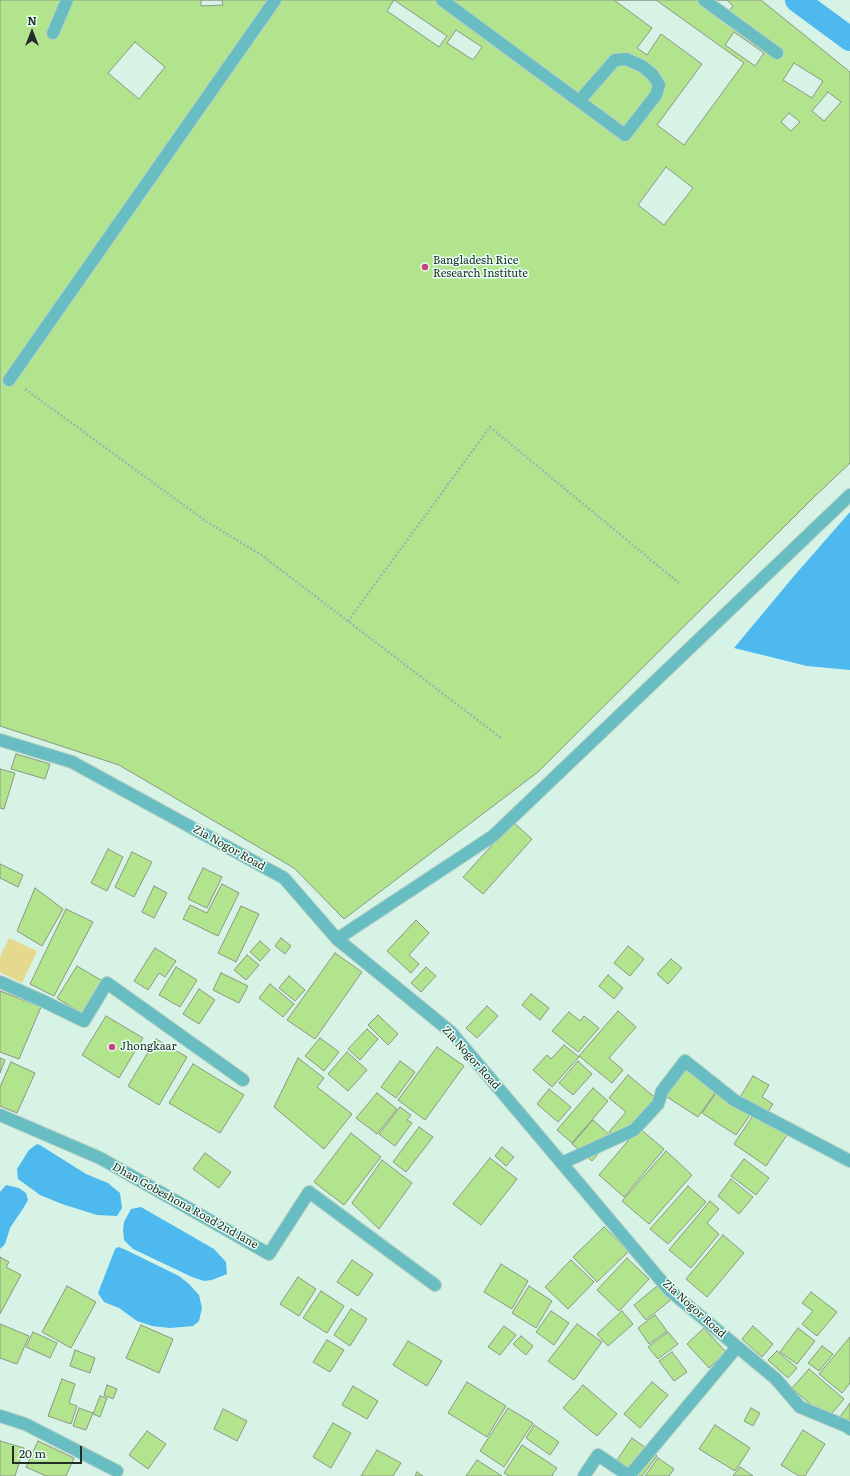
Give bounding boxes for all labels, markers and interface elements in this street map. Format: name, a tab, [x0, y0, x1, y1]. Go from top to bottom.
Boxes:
north arrow	[12, 12, 52, 52]
text: N	[27, 12, 37, 28]
place label: Bangladesh Rice Research Institute	[433, 254, 528, 280]
marker: Bangladesh Rice Research Institute	[420, 262, 430, 272]
street label: Zia Nogor Road	[191, 823, 267, 873]
street label: Zia Nogor Road	[439, 1024, 503, 1092]
place label: Jhongkaar	[120, 1040, 177, 1054]
marker: Jhongkaar	[107, 1042, 117, 1052]
street label: Dhan Gobeshona Road 2nd lane	[110, 1160, 260, 1252]
street label: Zia Nogor Road	[660, 1277, 728, 1341]
scale bar	[14, 1438, 84, 1464]
text: 20 m	[19, 1444, 46, 1462]

